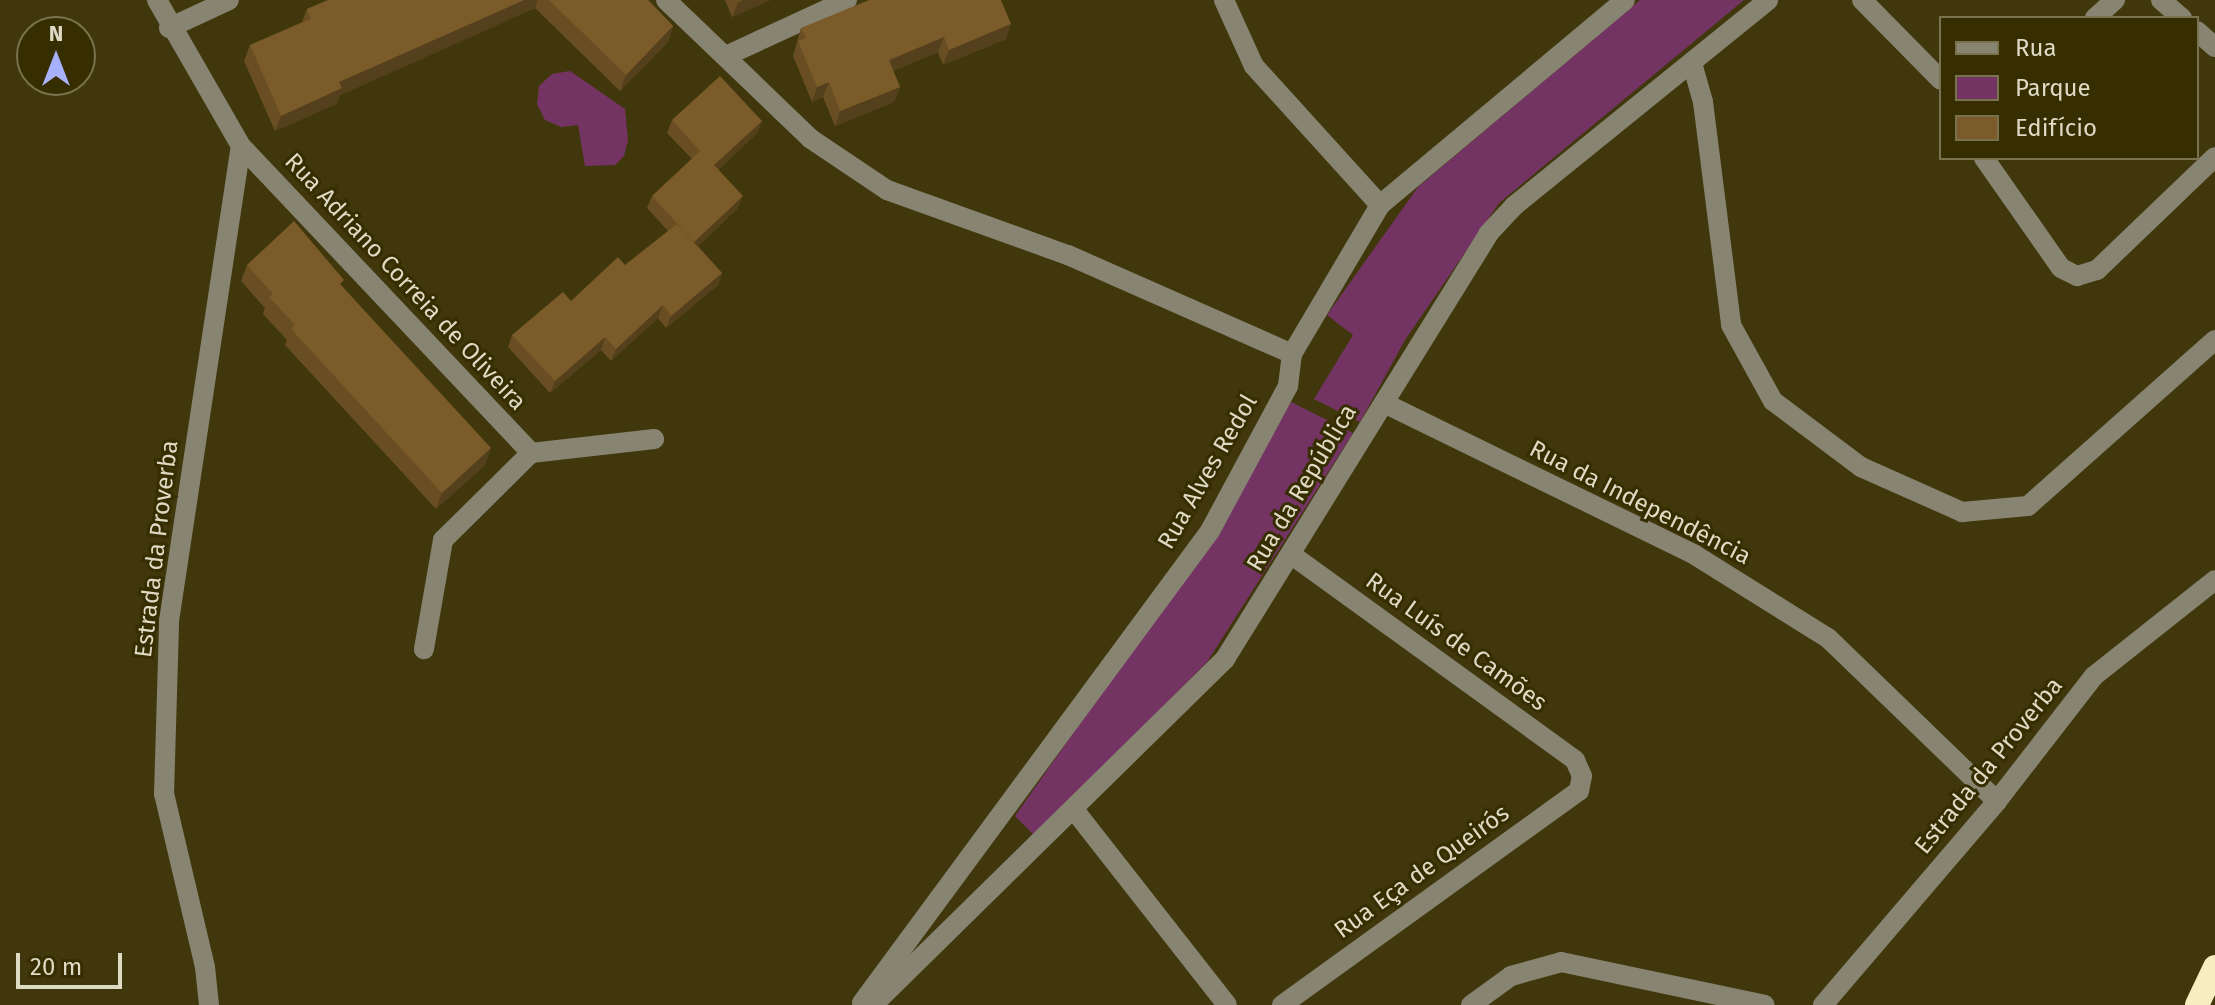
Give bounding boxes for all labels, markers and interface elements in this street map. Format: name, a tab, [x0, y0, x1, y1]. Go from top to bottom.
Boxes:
north arrow	[16, 16, 96, 96]
legend	[1939, 16, 2199, 160]
text: N	[49, 20, 63, 47]
text: Rua	[2015, 34, 2057, 62]
text: Parque	[2015, 74, 2091, 102]
text: Edifício	[2015, 114, 2097, 142]
street label: Rua Adriano Correia de Oliveira	[278, 148, 532, 416]
street label: Rua Alves Redol	[1152, 390, 1264, 554]
street label: Rua da República	[1241, 399, 1363, 577]
street label: Rua da Independência	[1525, 435, 1755, 571]
street label: Estrada da Proverba	[129, 439, 185, 659]
street label: Rua Luís de Camões	[1360, 567, 1552, 717]
street label: Estrada da Proverba	[1909, 672, 2069, 860]
street label: Rua Eça de Queirós	[1329, 799, 1515, 945]
scale bar	[20, 937, 126, 987]
text: 20 m	[30, 953, 82, 981]

